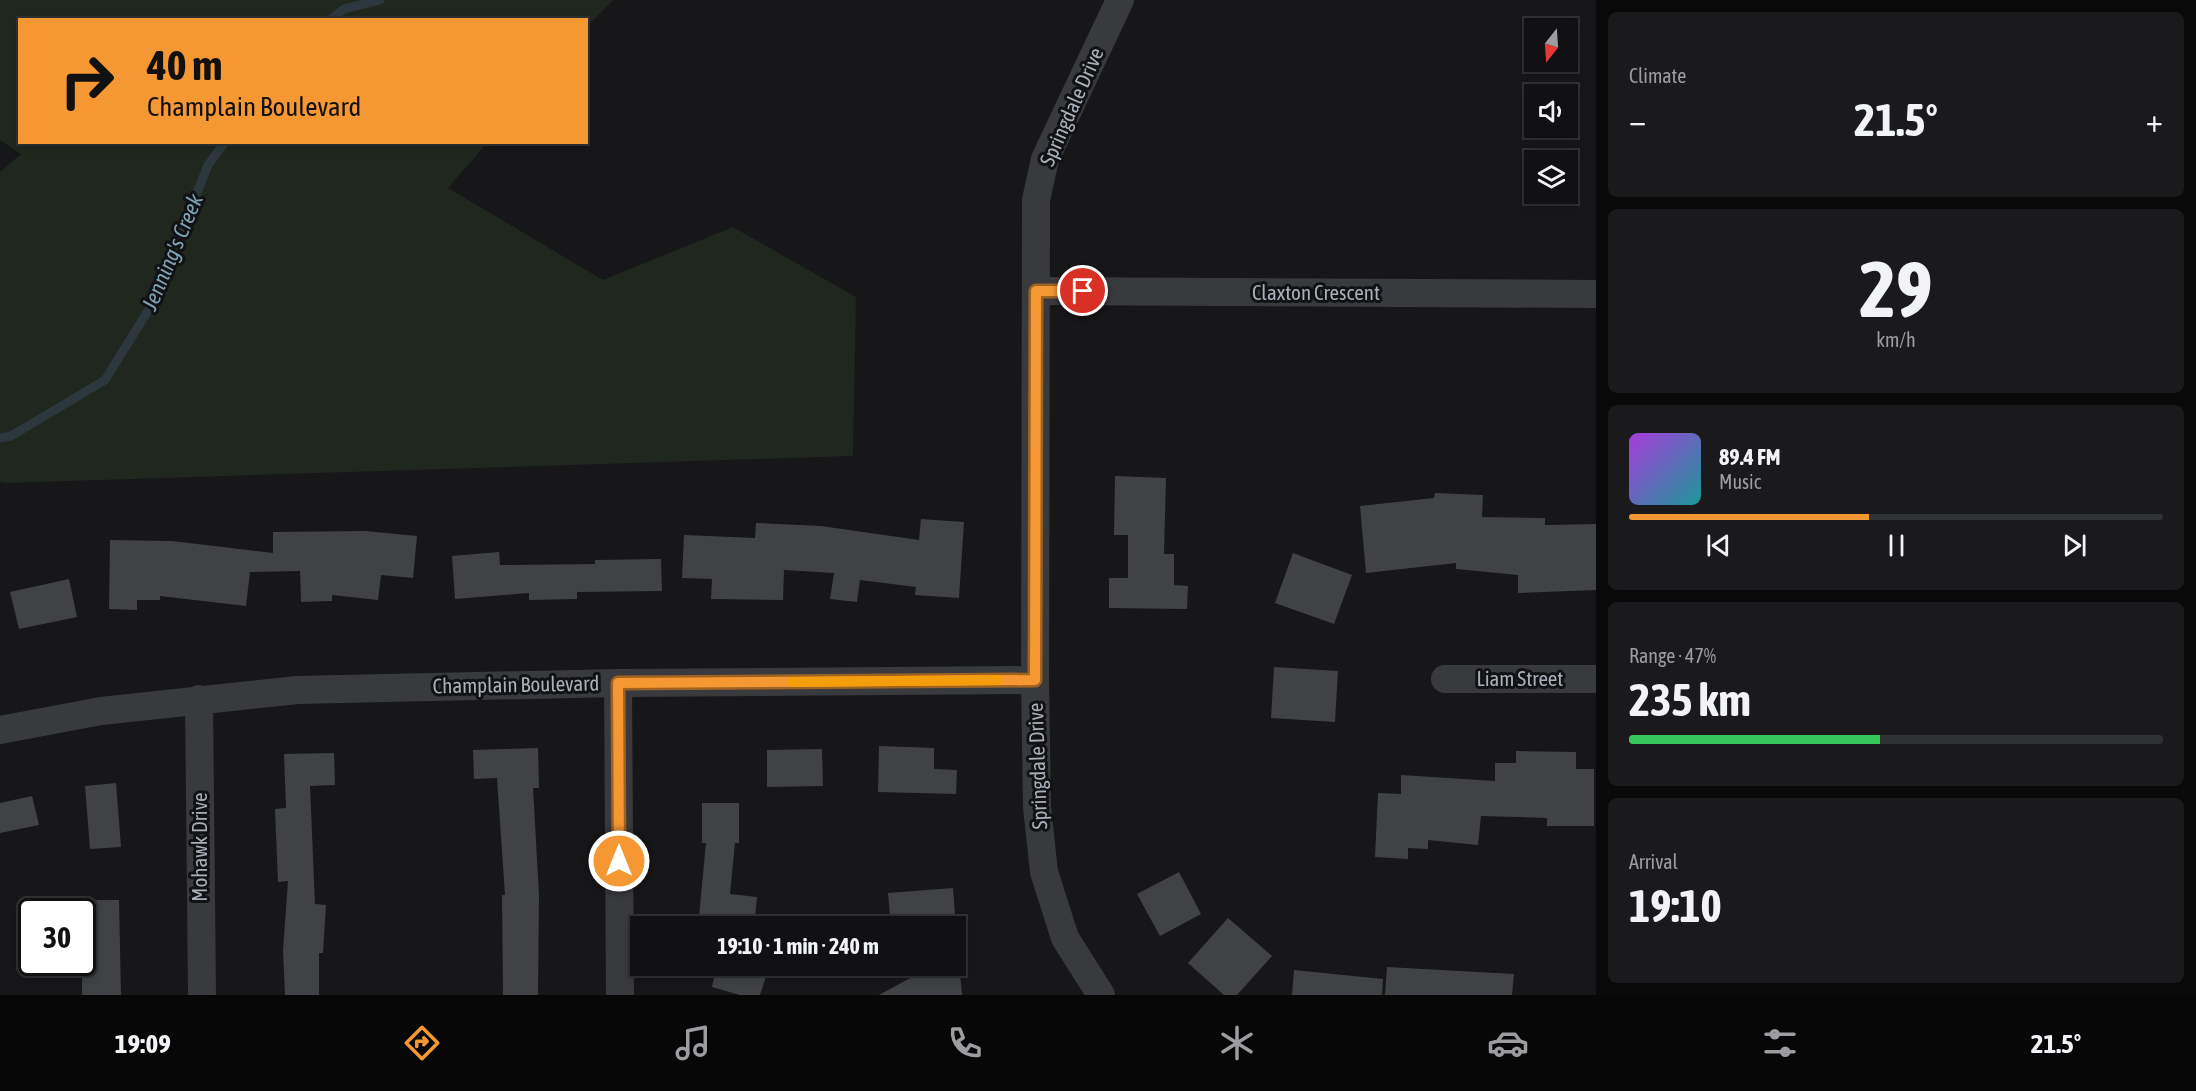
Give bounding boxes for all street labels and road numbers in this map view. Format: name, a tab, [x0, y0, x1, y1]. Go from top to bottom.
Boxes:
street label: Springdale Drive	[1034, 44, 1108, 169]
street label: Claxton Crescent	[1252, 280, 1380, 304]
street label: Liam Street	[1477, 666, 1563, 690]
street label: Champlain Boulevard	[432, 671, 600, 697]
street label: Springdale Drive	[1023, 702, 1051, 830]
street label: Mohawk Drive	[187, 792, 211, 902]

